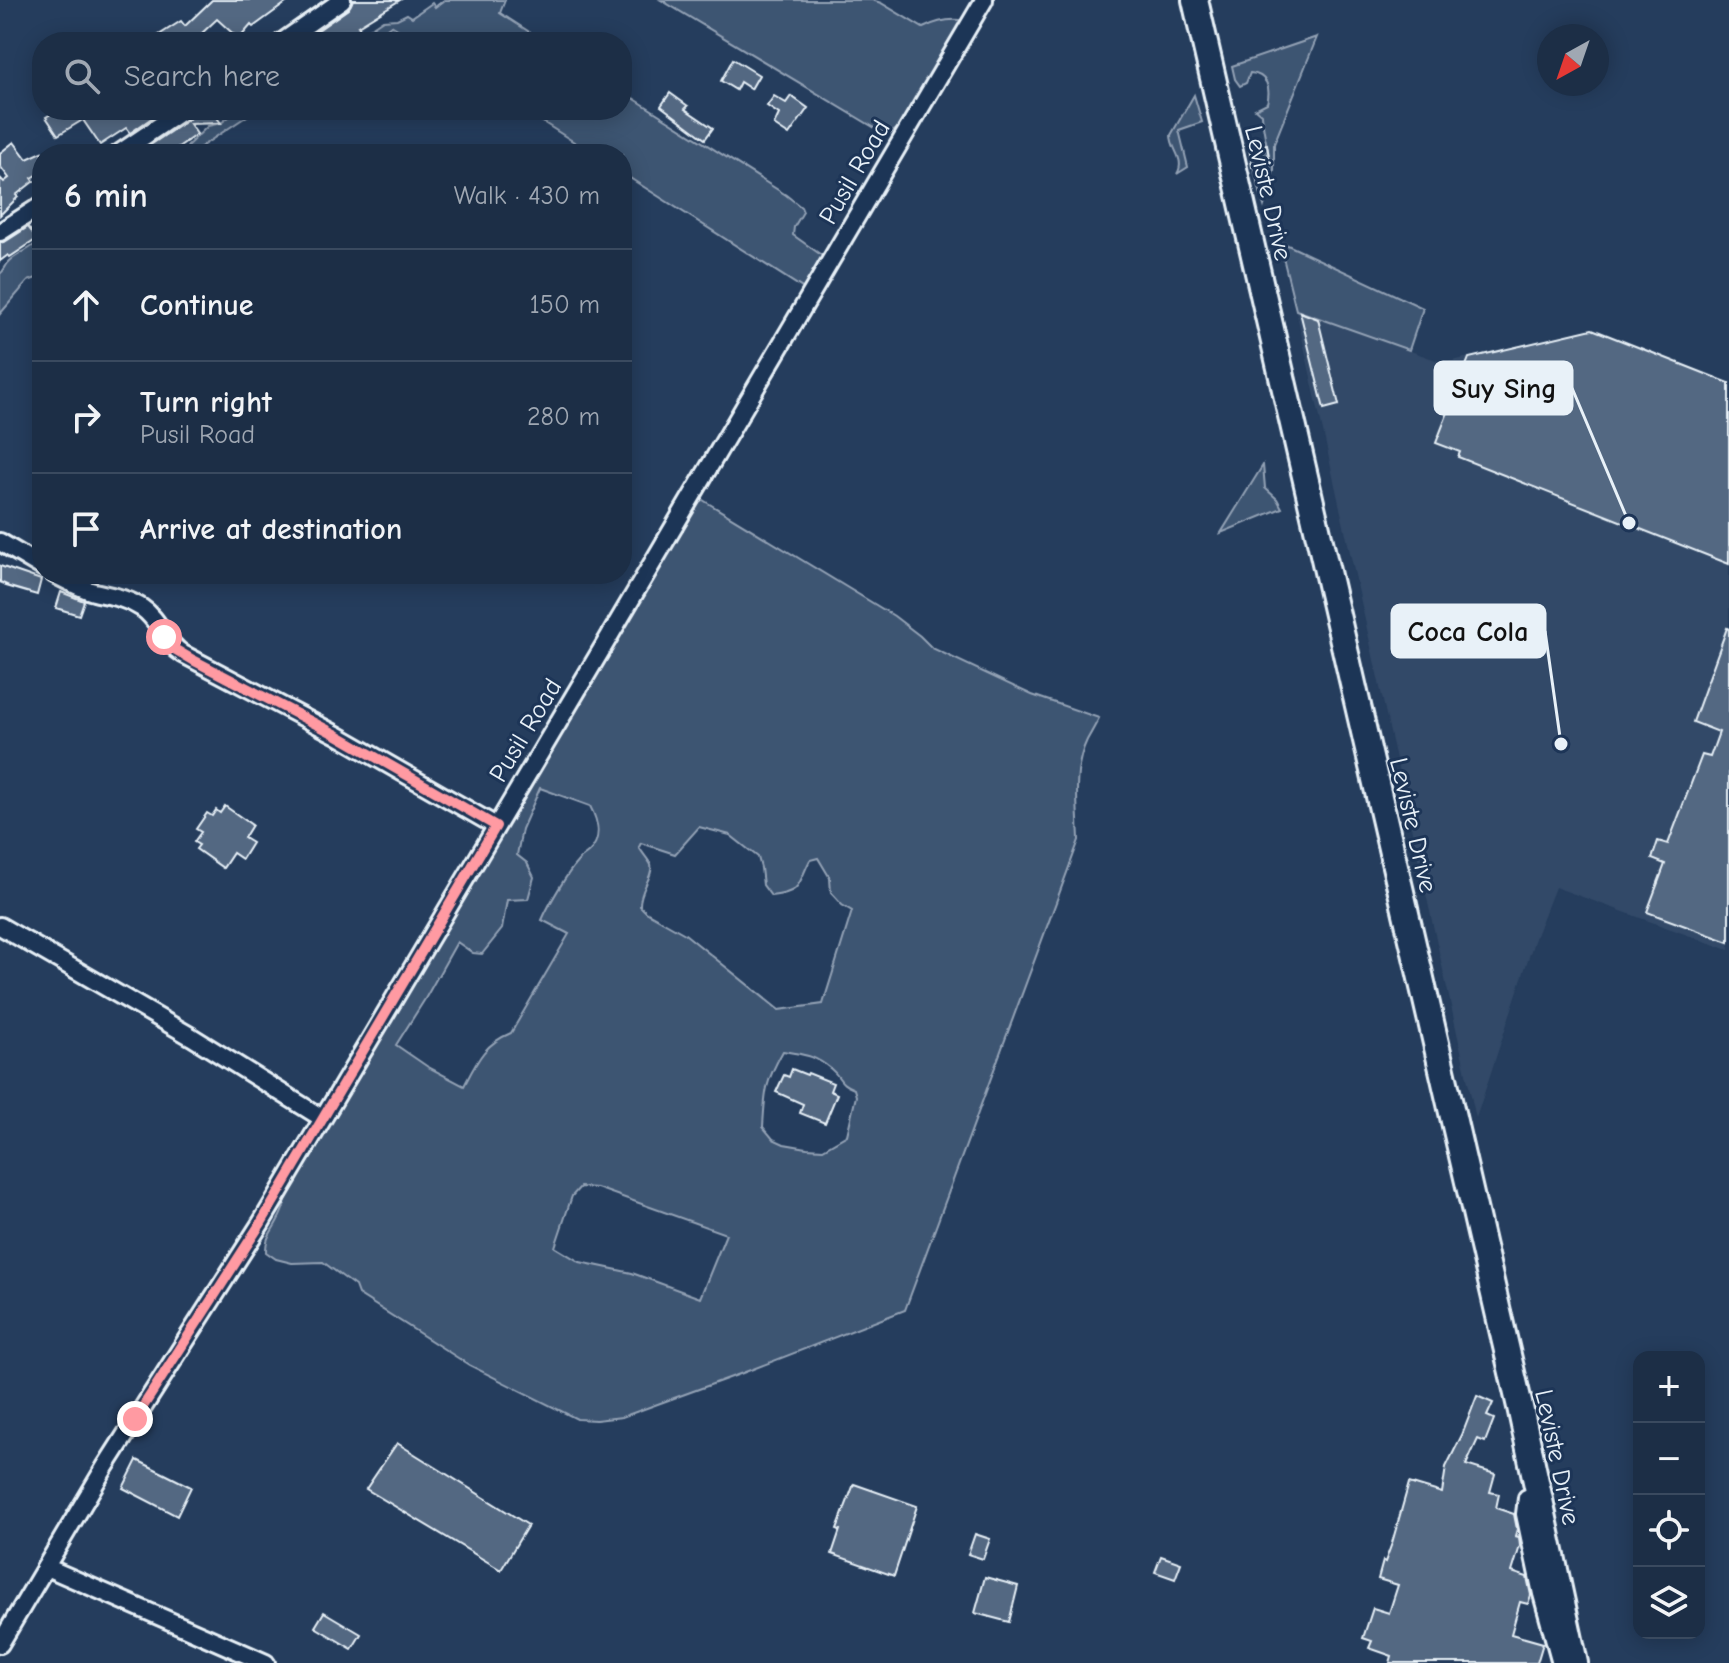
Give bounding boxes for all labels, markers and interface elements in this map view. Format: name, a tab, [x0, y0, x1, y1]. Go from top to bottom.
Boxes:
north arrow	[1537, 24, 1609, 96]
search box	[32, 32, 632, 120]
icon: search	[60, 54, 104, 98]
text: Search here	[124, 59, 280, 94]
street label: Pusil Road	[813, 115, 897, 230]
street label: Leviste Drive	[1238, 123, 1298, 264]
text: 6 min	[64, 176, 148, 216]
text: Walk · 430 m	[454, 181, 600, 211]
icon: ahead	[64, 283, 108, 327]
text: Continue	[140, 288, 254, 323]
text: 150 m	[530, 290, 600, 320]
callout: Suy Sing	[1435, 362, 1572, 414]
text: Suy Sing	[1451, 373, 1557, 405]
text: Turn right	[140, 385, 272, 420]
icon: right	[64, 395, 108, 439]
text: 280 m	[527, 402, 600, 432]
text: Pusil Road	[140, 420, 255, 450]
icon: arrive	[64, 507, 108, 551]
text: Arrive at destination	[140, 512, 402, 547]
callout: Coca Cola	[1392, 605, 1545, 657]
text: Coca Cola	[1408, 616, 1528, 648]
route start	[146, 619, 182, 655]
street label: Pusil Road	[483, 673, 568, 788]
street label: Leviste Drive	[1383, 755, 1443, 896]
map controls	[1633, 1351, 1705, 1639]
button: +	[1633, 1351, 1705, 1423]
street label: Leviste Drive	[1528, 1387, 1586, 1528]
route end	[117, 1401, 153, 1437]
button: −	[1633, 1423, 1705, 1495]
button: locate	[1633, 1495, 1705, 1567]
button: layers	[1633, 1567, 1705, 1639]

